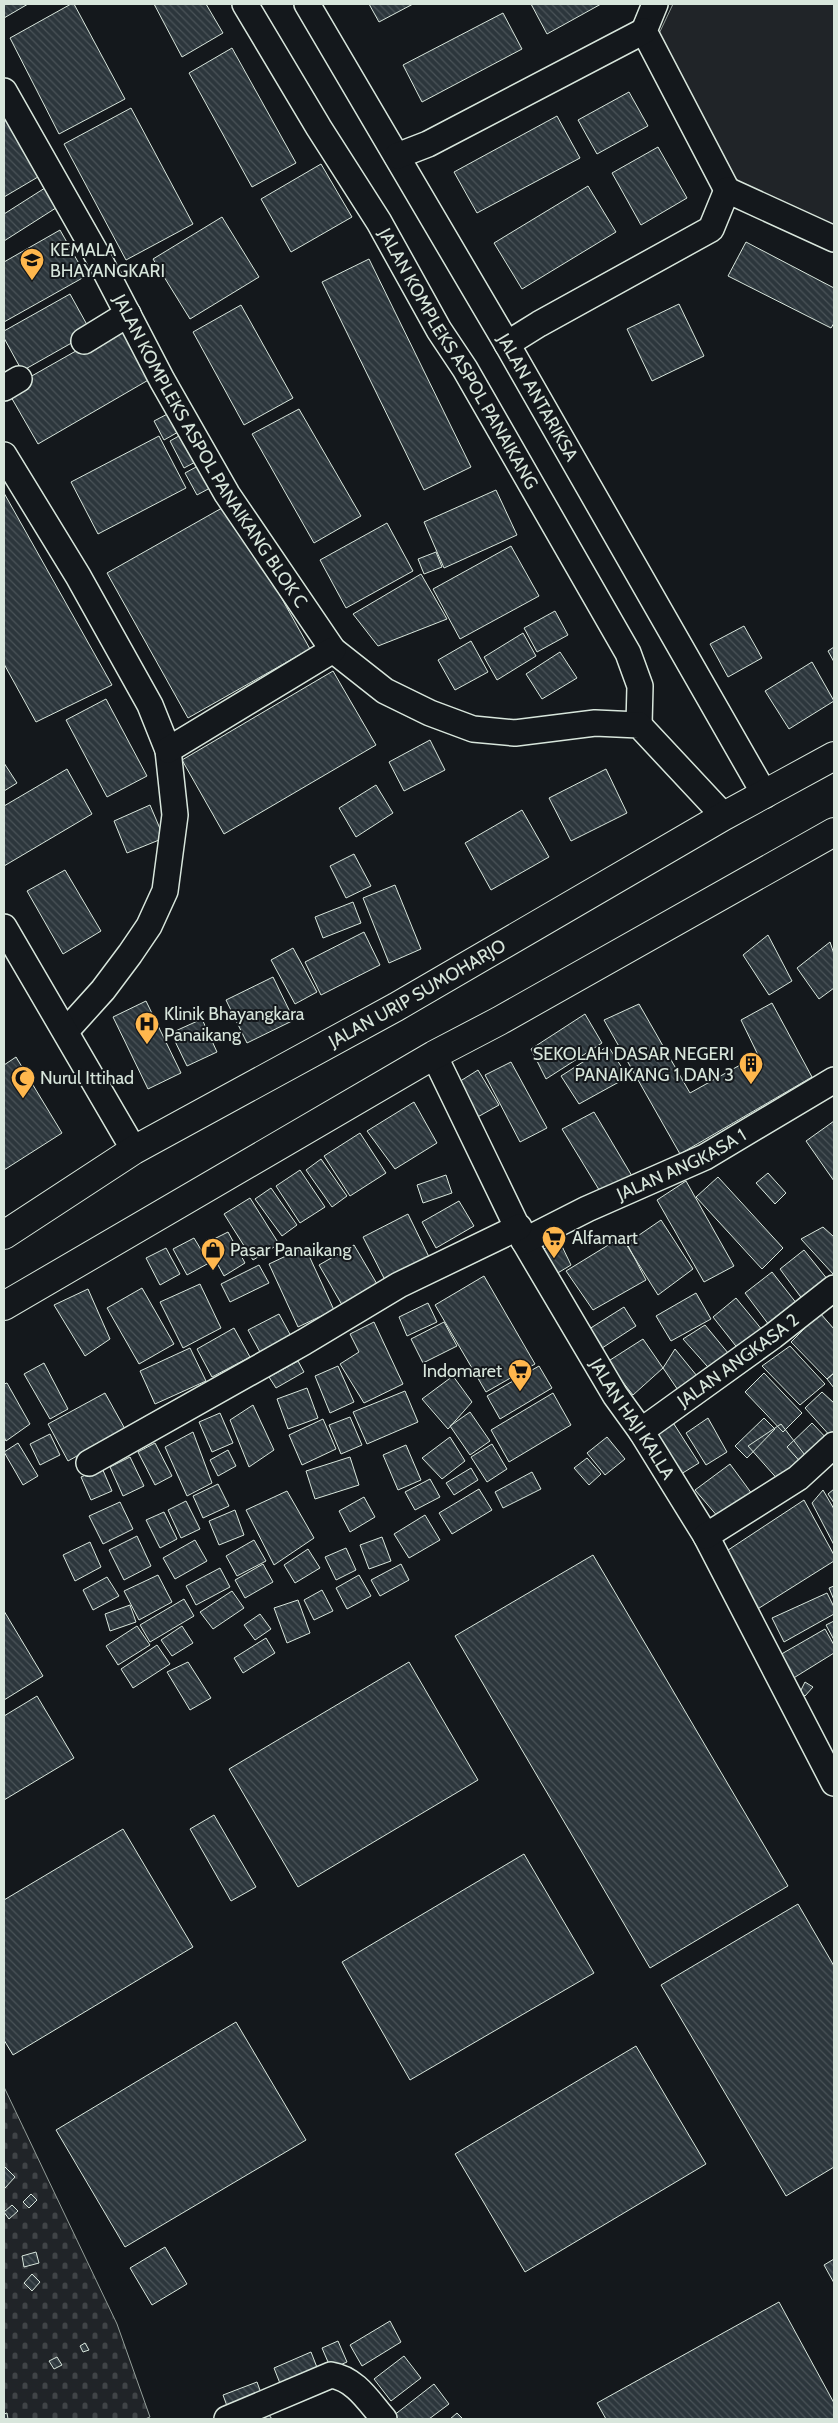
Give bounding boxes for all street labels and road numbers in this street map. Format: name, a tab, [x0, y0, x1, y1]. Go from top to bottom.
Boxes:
street label: JALAN KOMPLEKS ASPOL PANAIKANG	[373, 223, 543, 493]
street label: JALAN KOMPLEKS ASPOL PANAIKANG BLOK C	[108, 290, 312, 612]
street label: JALAN ANTARIKSA	[492, 329, 583, 465]
street label: JALAN URIP SUMOHARJO	[324, 934, 510, 1053]
street label: JALAN ANGKASA 1	[612, 1124, 750, 1206]
street label: JALAN ANGKASA 2	[672, 1309, 803, 1413]
street label: JALAN HAJI KALLA	[584, 1354, 679, 1484]

